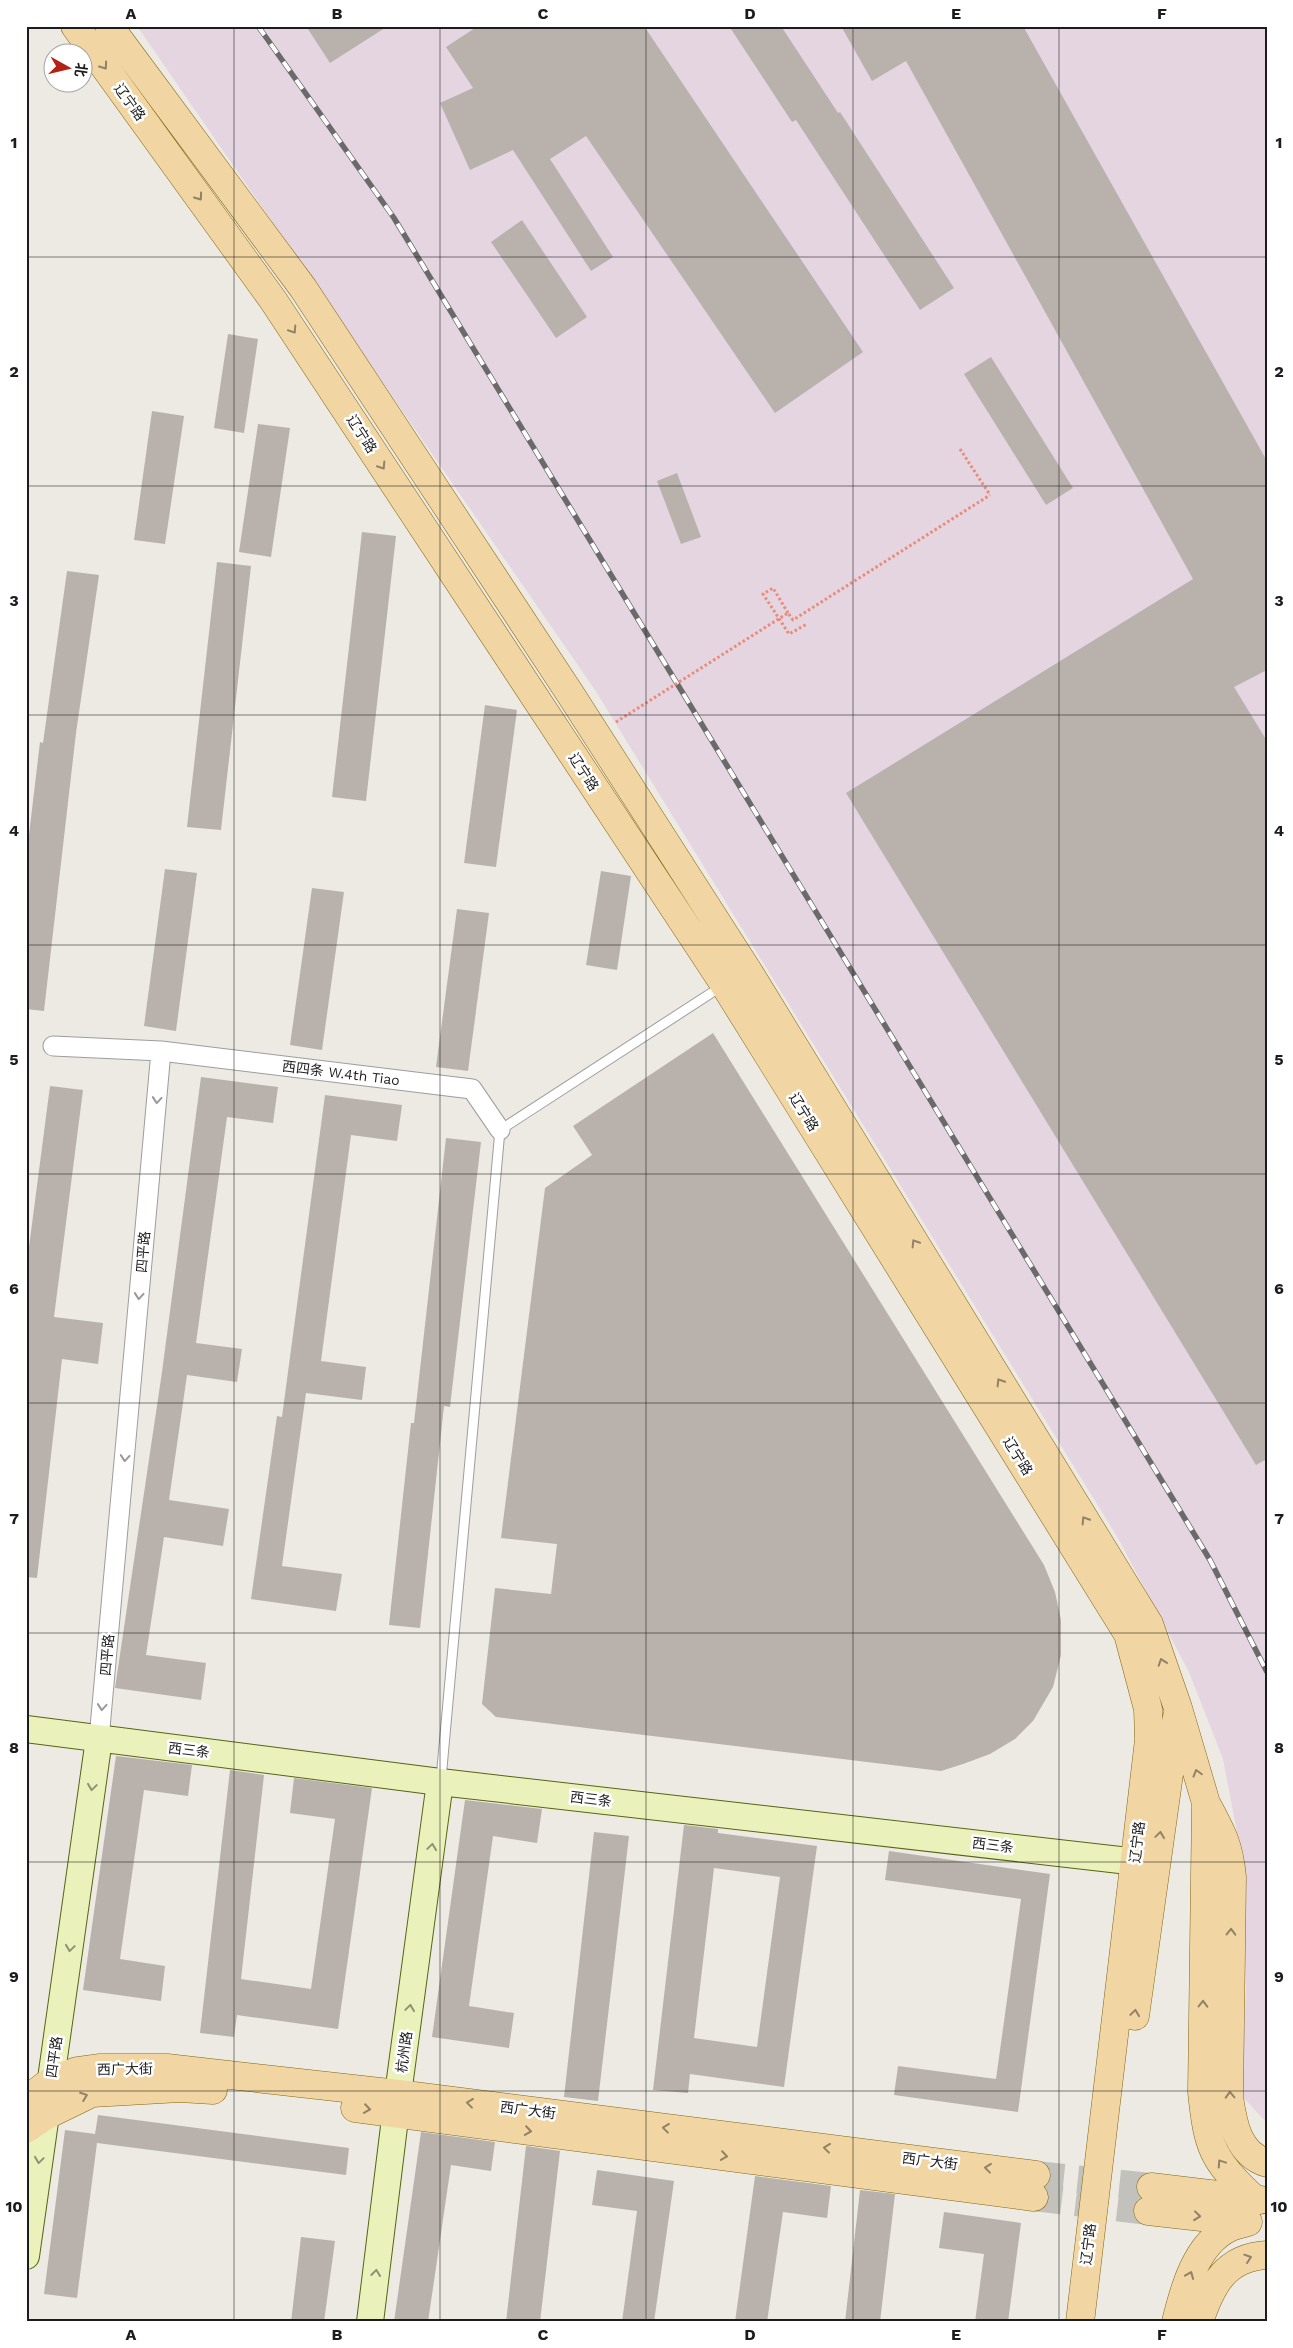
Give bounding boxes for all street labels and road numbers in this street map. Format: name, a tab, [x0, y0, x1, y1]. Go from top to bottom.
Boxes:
street label: 辽宁路	[111, 80, 149, 124]
street label: 辽宁路	[344, 412, 380, 456]
street label: 辽宁路	[566, 750, 602, 794]
street label: 西四条 W.4th Tiao	[281, 1058, 401, 1088]
street label: 辽宁路	[786, 1090, 822, 1134]
street label: 四平路	[133, 1230, 153, 1274]
street label: 辽宁路	[1000, 1434, 1036, 1478]
street label: 四平路	[97, 1633, 117, 1677]
street label: 西三条	[167, 1740, 211, 1760]
street label: 西三条	[569, 1789, 613, 1809]
street label: 辽宁路	[1127, 1820, 1147, 1864]
street label: 西三条	[971, 1835, 1015, 1855]
street label: 杭州路	[393, 2030, 415, 2074]
street label: 四平路	[43, 2035, 65, 2079]
street label: 西广大街	[97, 2061, 153, 2077]
street label: 西广大街	[499, 2099, 557, 2121]
street label: 西广大街	[901, 2150, 959, 2172]
street label: 辽宁路	[1078, 2222, 1098, 2266]

